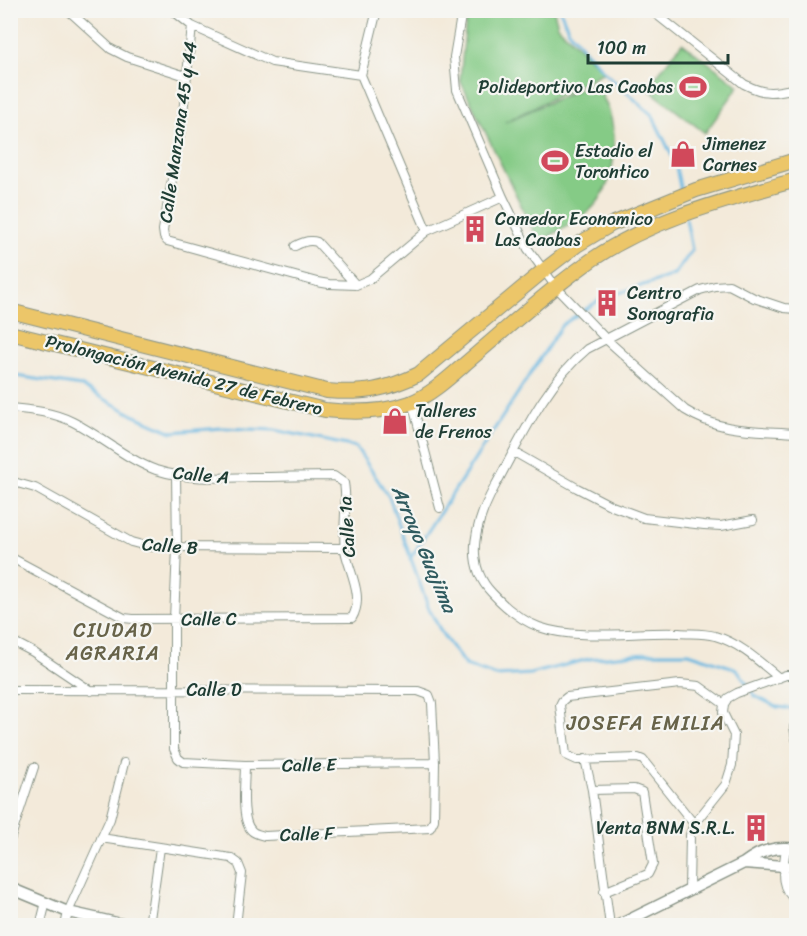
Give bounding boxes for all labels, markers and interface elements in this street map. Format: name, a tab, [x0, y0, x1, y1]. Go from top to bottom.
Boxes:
scale bar	[588, 27, 728, 65]
text: 100 m	[597, 32, 646, 64]
street label: Calle Manzana 45 y 44	[149, 39, 207, 225]
place label: Polideportivo Las Caobas	[478, 71, 674, 103]
sports icon: Polideportivo Las Caobas	[678, 72, 708, 102]
place label: Jimenez Carnes	[702, 128, 767, 181]
place label: Estadio el Torontico	[575, 135, 653, 188]
shop icon: Jimenez Carnes	[668, 139, 698, 169]
sports icon: Estadio el Torontico	[540, 146, 570, 176]
place label: Comedor Economico Las Caobas	[495, 203, 653, 256]
building icon: Comedor Economico Las Caobas	[460, 214, 490, 244]
place label: Centro Sonografia	[627, 277, 714, 330]
building icon: Centro Sonografia	[592, 288, 622, 318]
street label: Prolongación Avenida 27 de Febrero	[42, 325, 326, 425]
place label: Talleres de Frenos	[415, 395, 493, 448]
shop icon: Talleres de Frenos	[380, 406, 410, 436]
street label: Calle A	[172, 457, 230, 493]
water label: Arroyo Guajima	[381, 479, 467, 620]
street label: Calle 1a	[329, 495, 365, 559]
street label: Calle B	[141, 528, 199, 564]
street label: Calle C	[181, 603, 237, 635]
district label: CIUDAD AGRARIA	[65, 613, 160, 671]
street label: Calle D	[186, 674, 242, 706]
district label: JOSEFA EMILIA	[566, 706, 725, 741]
street label: Calle E	[281, 749, 338, 781]
place label: Venta BNM S.R.L.	[596, 812, 736, 844]
building icon: Venta BNM S.R.L.	[741, 813, 771, 843]
street label: Calle F	[279, 817, 336, 851]

